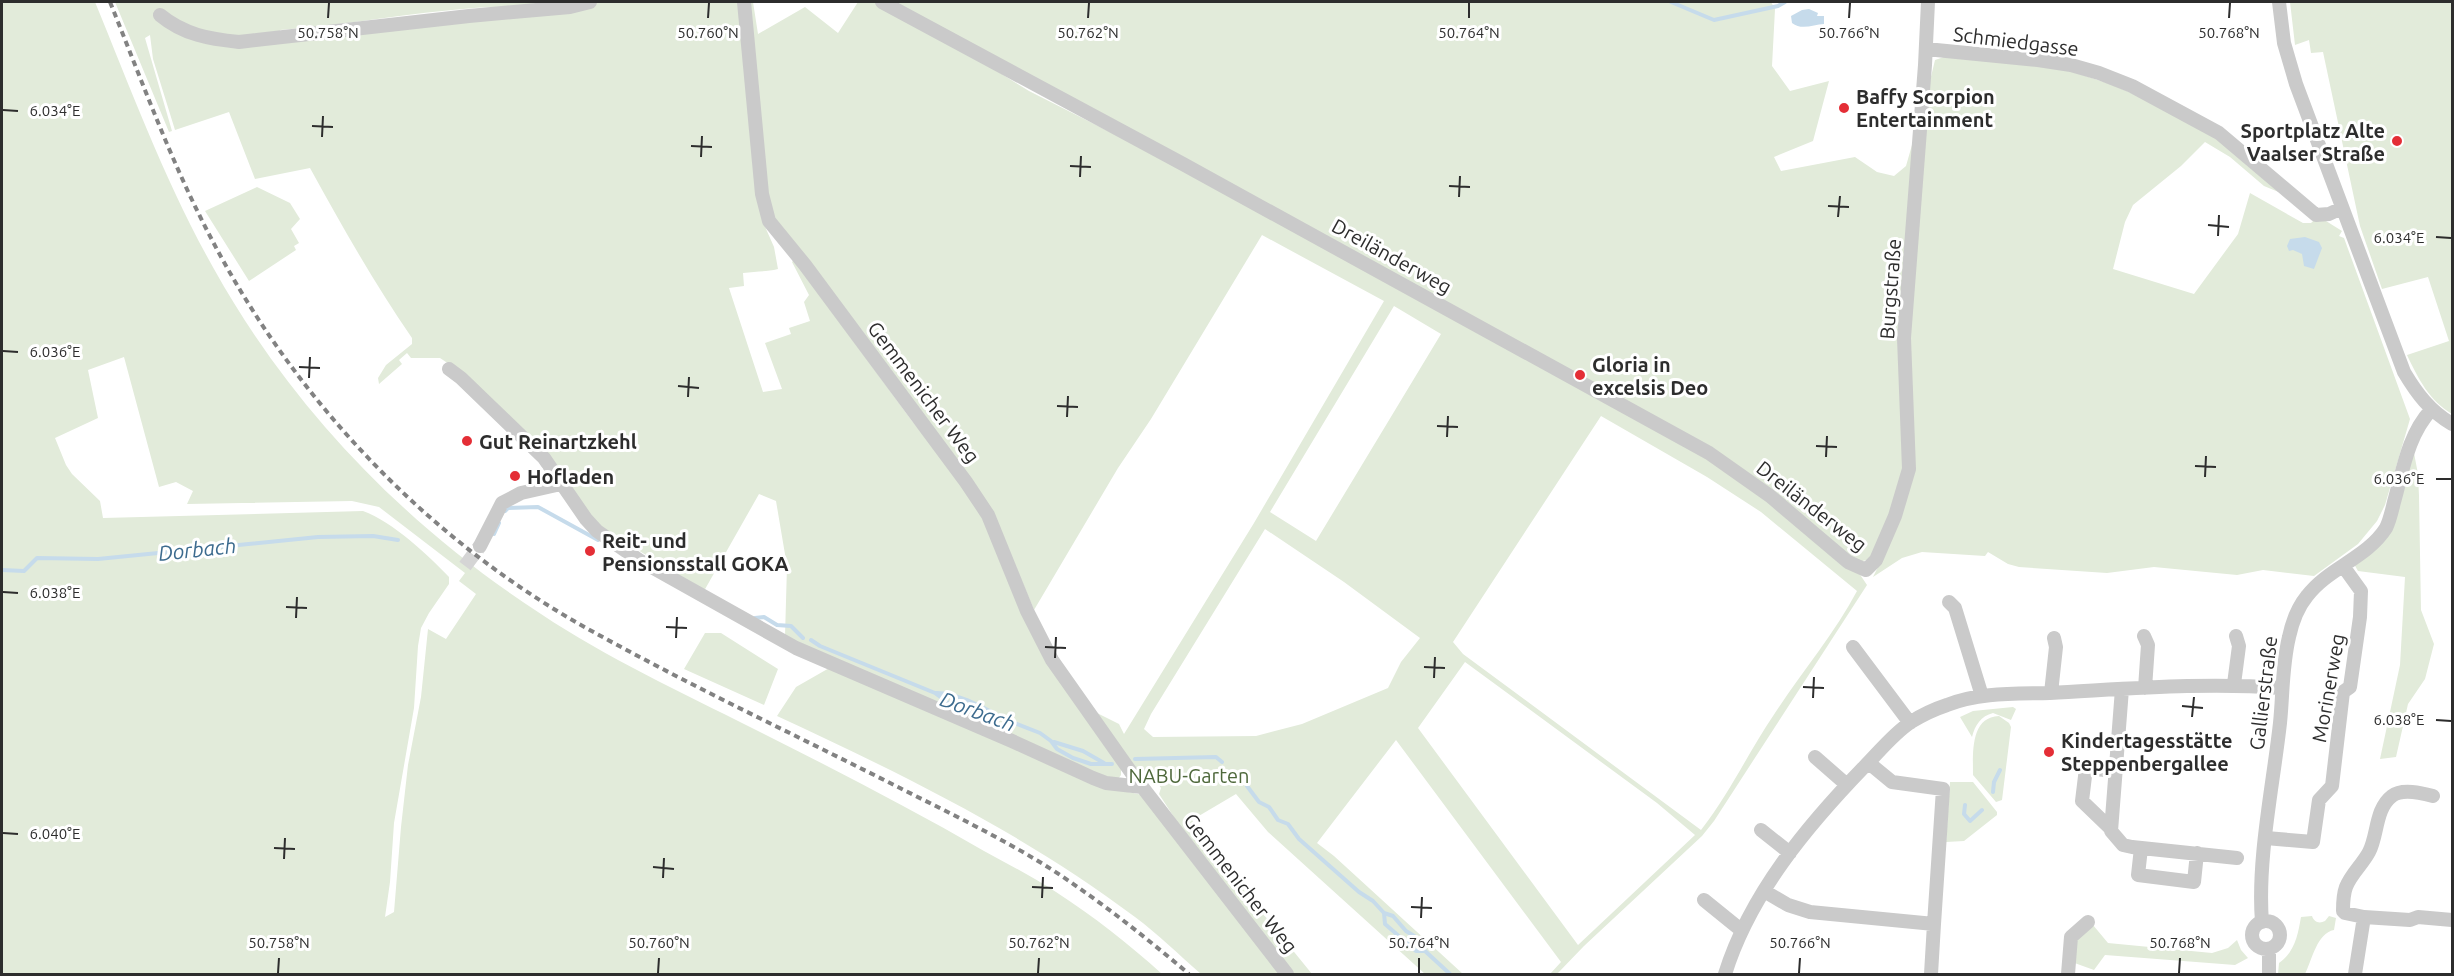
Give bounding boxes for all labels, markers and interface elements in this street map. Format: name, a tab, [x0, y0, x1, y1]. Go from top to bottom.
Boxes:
street label: Schmiedgasse	[1952, 22, 2080, 60]
text: 50.758°N	[297, 24, 359, 41]
text: 50.760°N	[677, 24, 739, 41]
text: 50.762°N	[1057, 24, 1119, 41]
text: 50.764°N	[1438, 24, 1500, 41]
text: 50.766°N	[1818, 24, 1880, 41]
text: 50.768°N	[2198, 24, 2260, 41]
place label: Baffy Scorpion Entertainment	[1856, 85, 1995, 131]
marker: Baffy Scorpion Entertainment	[1837, 101, 1851, 115]
text: 6.034°E	[30, 102, 80, 119]
place label: Sportplatz Alte Vaalser Straße	[2241, 119, 2385, 165]
marker: Sportplatz Alte Vaalser Straße	[2390, 134, 2404, 148]
street label: Dreiländerweg	[1328, 214, 1456, 298]
text: 6.034°E	[2374, 229, 2424, 246]
street label: Burgstraße	[1875, 238, 1905, 340]
street label: Gemmenicher Weg	[863, 317, 985, 467]
text: 6.036°E	[30, 343, 80, 360]
place label: Gloria in excelsis Deo	[1592, 353, 1708, 399]
marker: Gloria in excelsis Deo	[1573, 368, 1587, 382]
place label: Gut Reinartzkehl	[479, 430, 637, 453]
marker: Gut Reinartzkehl	[460, 434, 474, 448]
street label: Dreiländerweg	[1752, 456, 1872, 556]
place label: Hofladen	[527, 465, 614, 488]
marker: Hofladen	[508, 469, 522, 483]
text: 6.036°E	[2374, 470, 2424, 487]
place label: Reit- und Pensionsstall GOKA	[602, 529, 789, 575]
water label: Dorbach	[157, 533, 237, 565]
marker: Reit- und Pensionsstall GOKA	[583, 544, 597, 558]
text: 6.038°E	[30, 584, 80, 601]
street label: Morinerweg	[2307, 632, 2349, 744]
street label: Gallierstraße	[2245, 635, 2281, 751]
water label: Dorbach	[937, 686, 1019, 736]
text: 6.038°E	[2374, 711, 2424, 728]
place label: Kindertagesstätte Steppenbergallee	[2061, 729, 2233, 775]
marker: Kindertagesstätte Steppenbergallee	[2042, 745, 2056, 759]
park label: NABU-Garten	[1129, 764, 1249, 787]
street label: Gemmenicher Weg	[1179, 809, 1303, 957]
text: 6.040°E	[30, 825, 80, 842]
text: 50.758°N	[248, 934, 310, 951]
text: 50.760°N	[628, 934, 690, 951]
text: 50.762°N	[1008, 934, 1070, 951]
text: 50.764°N	[1388, 934, 1450, 951]
text: 50.766°N	[1769, 934, 1831, 951]
text: 50.768°N	[2149, 934, 2211, 951]

